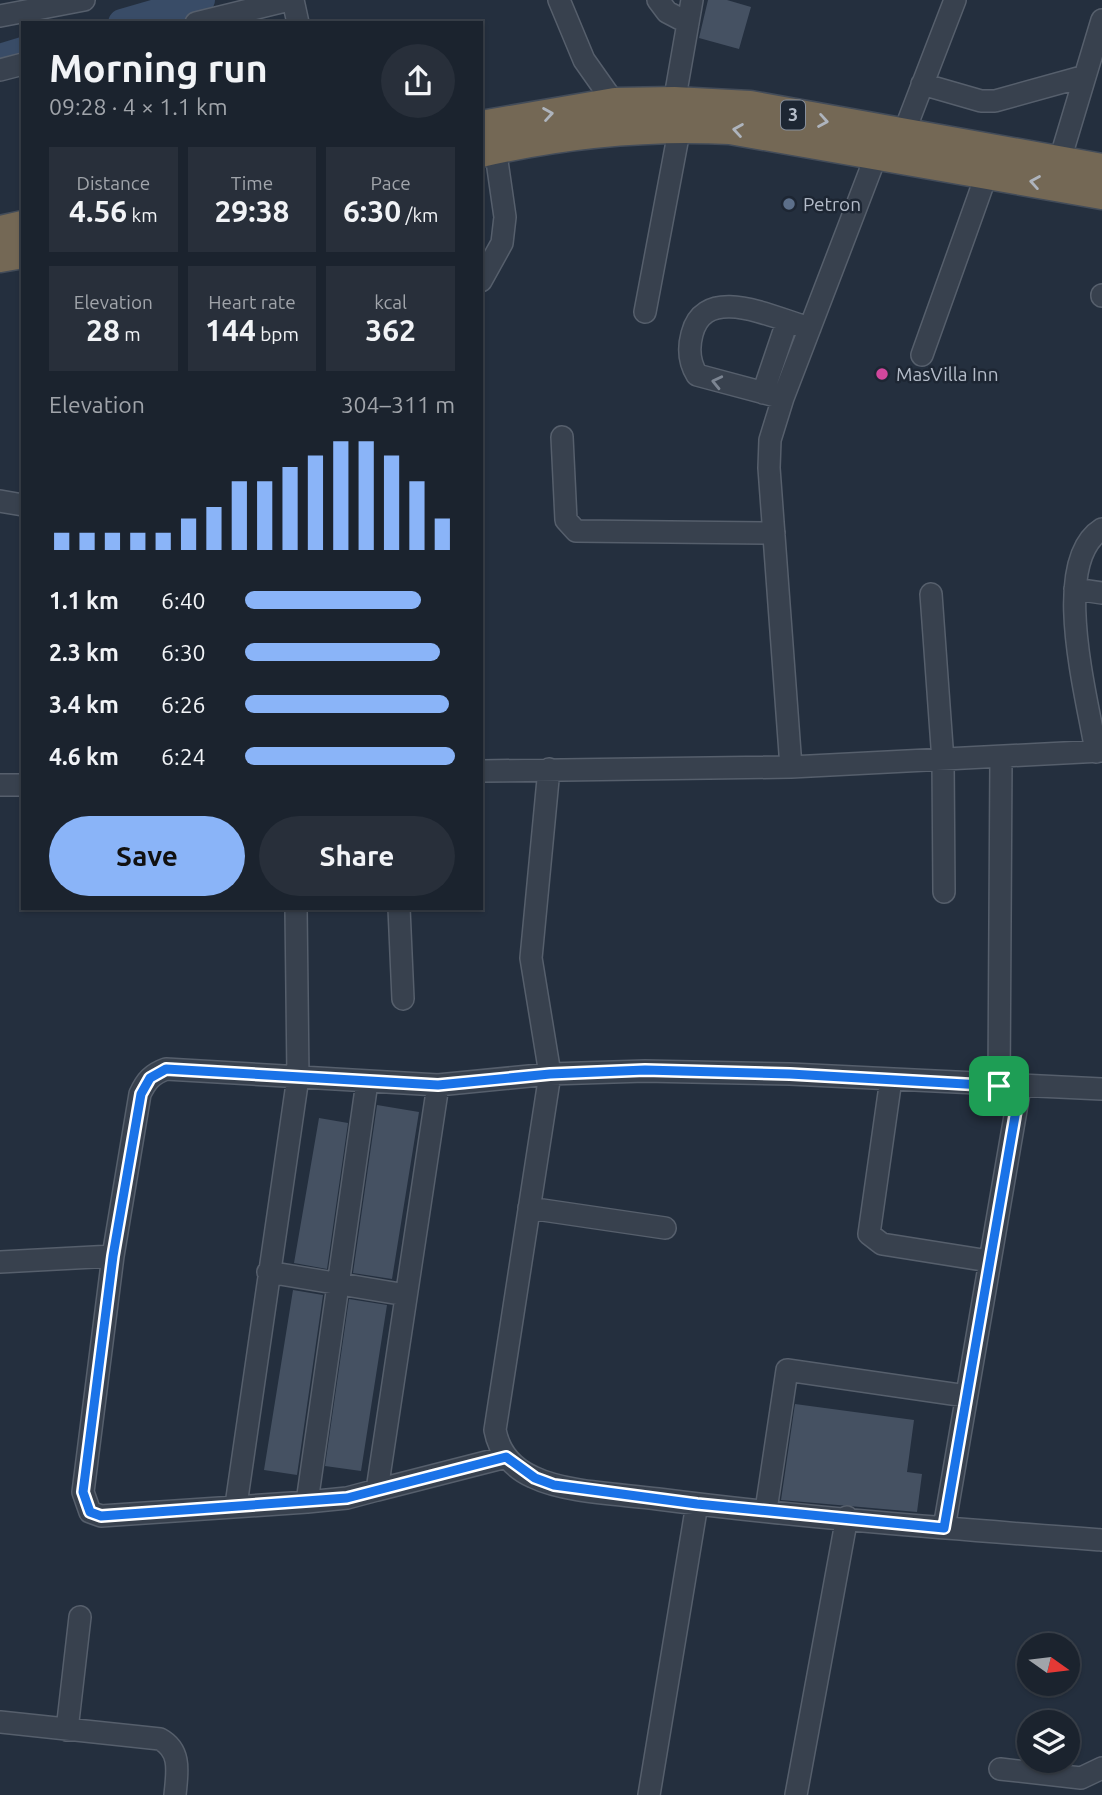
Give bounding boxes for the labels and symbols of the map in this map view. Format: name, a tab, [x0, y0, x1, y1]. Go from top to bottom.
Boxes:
road number: 3	[781, 100, 805, 130]
one-way arrow	[542, 107, 554, 122]
one-way arrow	[817, 112, 829, 127]
one-way arrow	[732, 123, 744, 138]
one-way arrow	[1029, 175, 1041, 190]
place label: Petron	[803, 193, 861, 215]
marker: Petron	[781, 196, 797, 212]
place label: MasVilla Inn	[896, 363, 999, 385]
marker: MasVilla Inn	[874, 366, 890, 382]
one-way arrow	[711, 376, 723, 391]
pin	[969, 1056, 1029, 1116]
north arrow	[1017, 1633, 1080, 1696]

